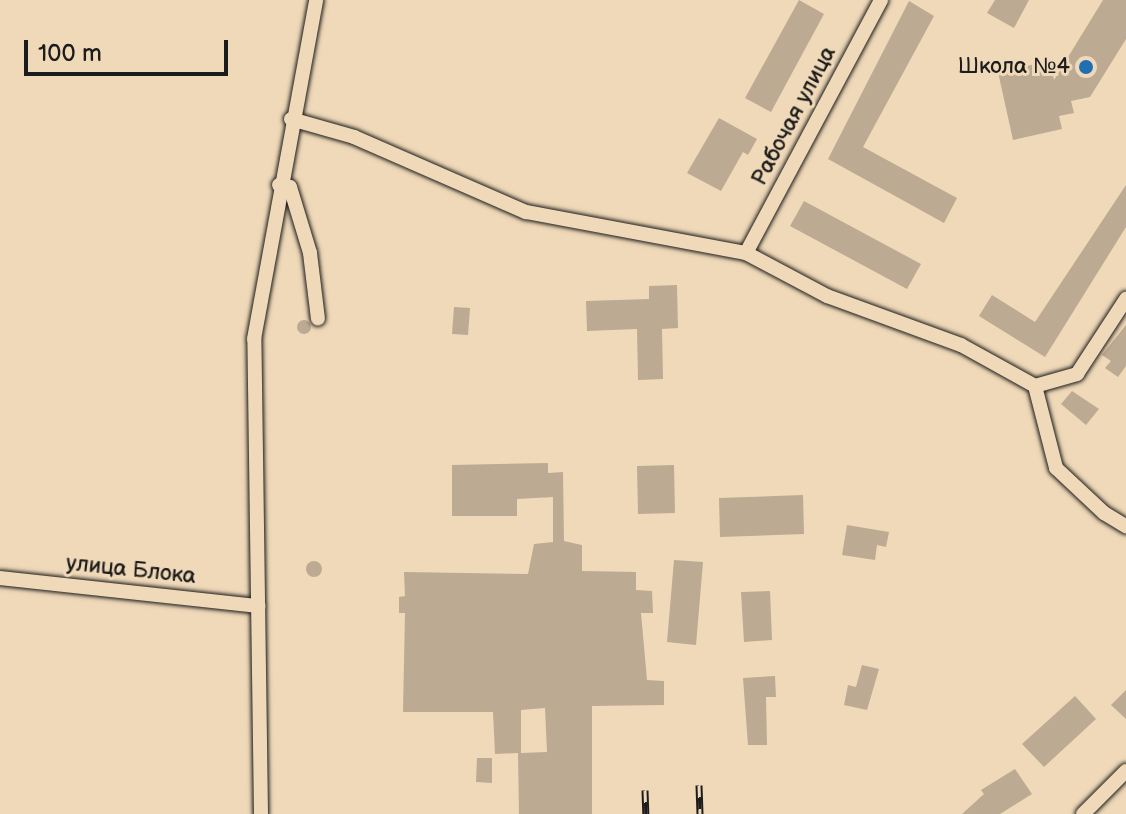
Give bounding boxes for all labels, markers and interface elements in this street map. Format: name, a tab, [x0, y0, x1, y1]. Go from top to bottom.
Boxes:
scale bar	[28, 24, 232, 74]
text: 100 m	[38, 39, 102, 68]
street label: Рабочая улица	[746, 42, 842, 190]
place label: Школа №4	[958, 54, 1070, 80]
marker: Школа №4	[1077, 58, 1095, 76]
street label: улица Блока	[65, 550, 197, 590]

